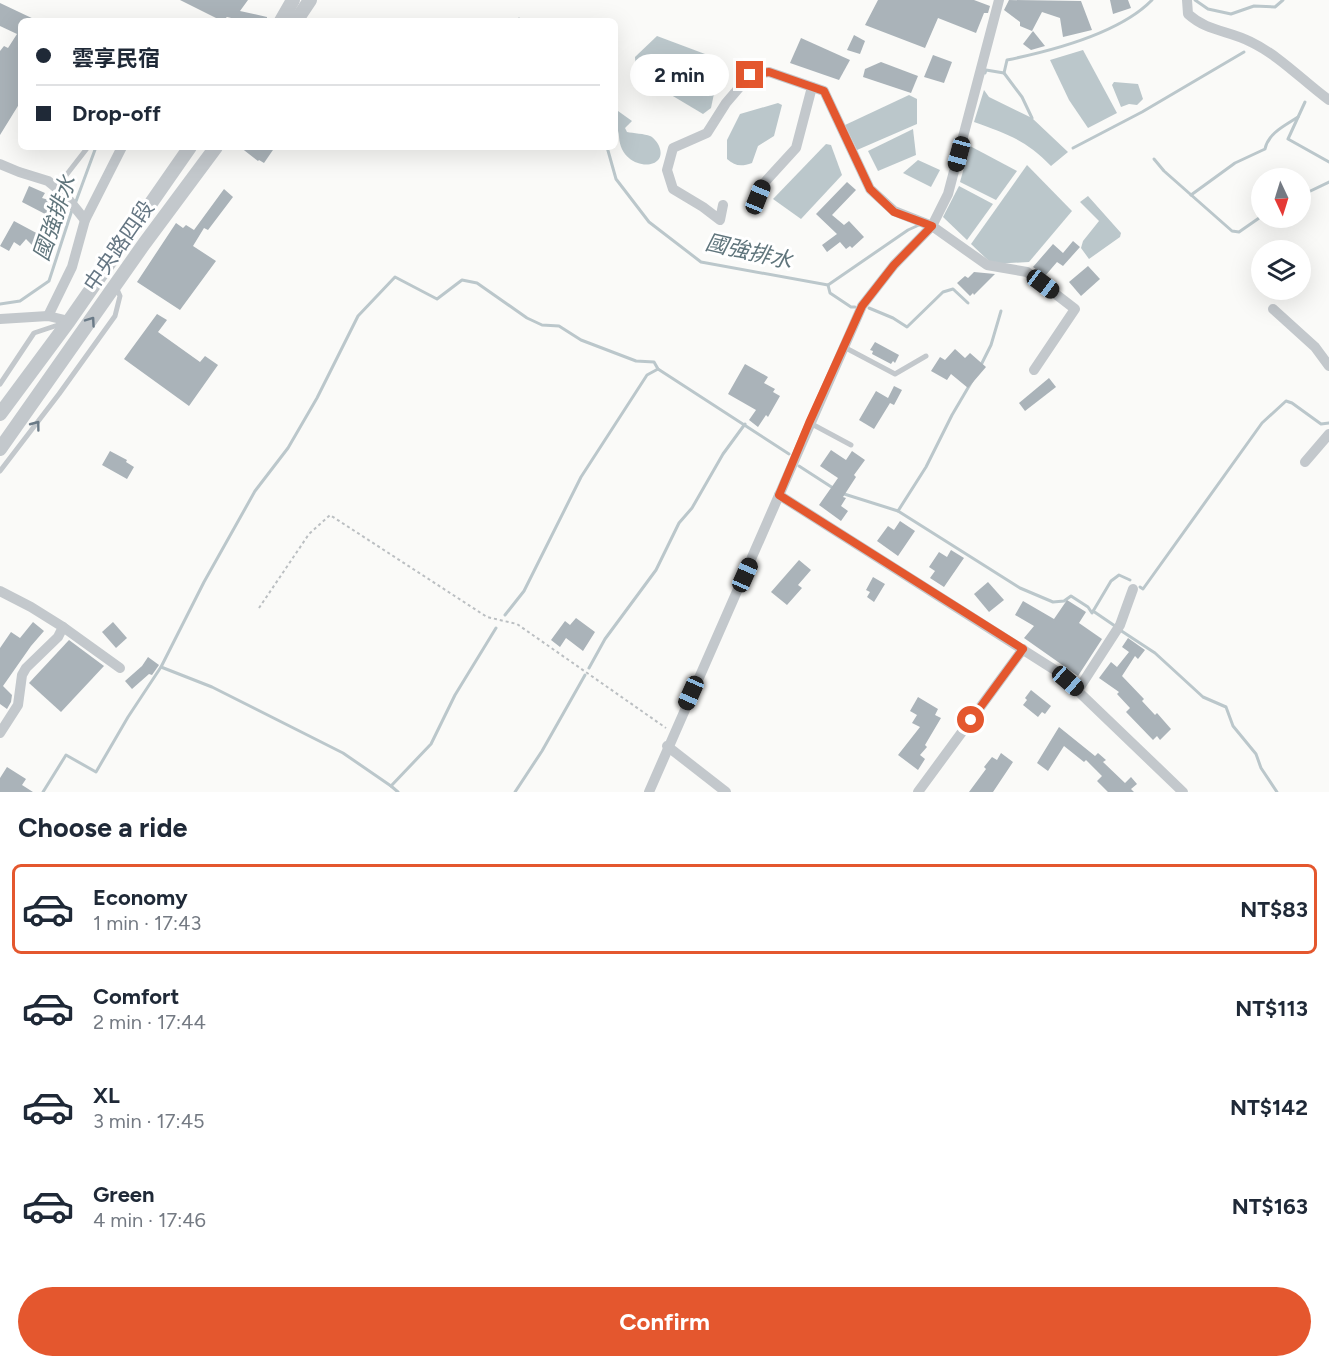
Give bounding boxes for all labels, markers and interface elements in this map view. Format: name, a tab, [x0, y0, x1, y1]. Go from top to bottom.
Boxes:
text: 雲享民宿	[72, 45, 160, 72]
callout: 2 min	[630, 54, 729, 96]
route end	[736, 61, 763, 88]
text: 2 min	[654, 63, 705, 87]
text: Drop-off	[72, 100, 161, 127]
car	[946, 134, 972, 174]
north arrow	[1251, 168, 1311, 228]
map controls	[1251, 168, 1311, 300]
water label: 國強排水	[27, 171, 82, 264]
car	[743, 177, 773, 217]
street label: 中央路四段	[78, 196, 159, 296]
water label: 國強排水	[703, 228, 796, 275]
button: layers	[1251, 240, 1311, 300]
car	[1023, 266, 1063, 302]
one-way arrow	[84, 317, 95, 328]
one-way arrow	[29, 420, 40, 431]
car	[729, 555, 761, 595]
car	[1049, 662, 1087, 700]
car	[675, 673, 707, 713]
route start	[957, 706, 984, 733]
text: Choose a ride	[18, 811, 187, 844]
icon: car	[21, 882, 75, 936]
text: Economy	[93, 884, 188, 911]
text: NT$83	[1240, 896, 1308, 923]
text: 1 min · 17:43	[93, 911, 201, 935]
icon: car	[21, 981, 75, 1035]
text: Comfort	[93, 983, 179, 1010]
text: NT$113	[1235, 995, 1308, 1022]
text: 2 min · 17:44	[93, 1010, 206, 1034]
icon: car	[21, 1080, 75, 1134]
text: XL	[93, 1082, 120, 1109]
text: NT$142	[1230, 1094, 1308, 1121]
text: 3 min · 17:45	[93, 1109, 205, 1133]
icon: car	[21, 1179, 75, 1233]
text: Green	[93, 1181, 155, 1208]
text: NT$163	[1232, 1193, 1308, 1220]
text: 4 min · 17:46	[93, 1208, 206, 1232]
button: Confirm	[18, 1287, 1311, 1356]

